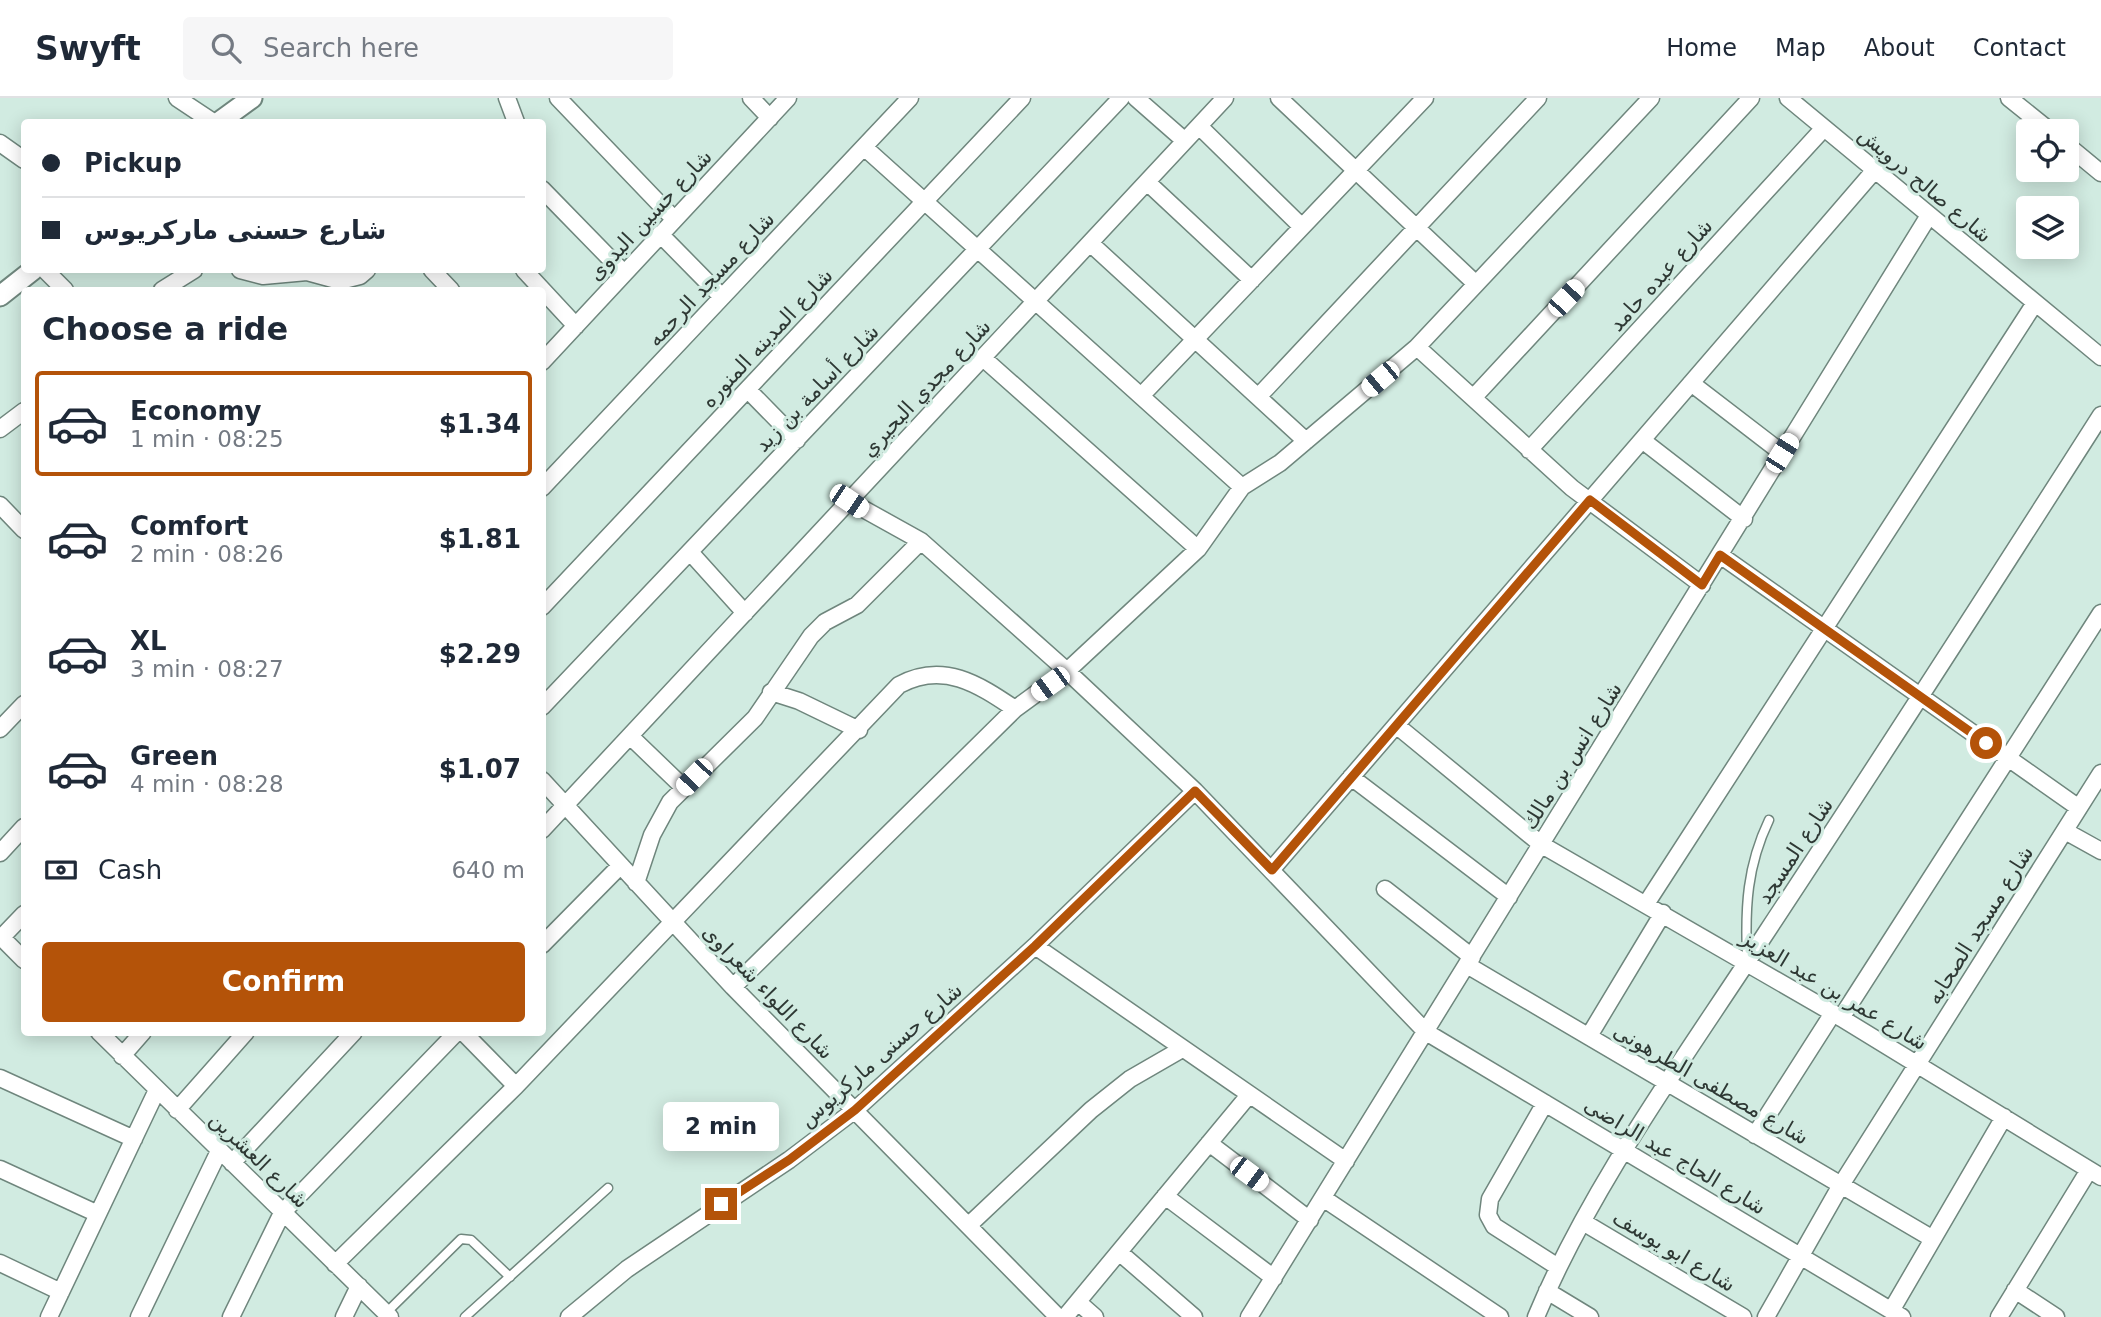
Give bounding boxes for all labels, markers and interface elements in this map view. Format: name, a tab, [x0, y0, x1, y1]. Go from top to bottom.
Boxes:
search box	[183, 17, 673, 80]
text: Swyft	[35, 29, 141, 68]
icon: search	[207, 29, 245, 67]
text: Search here	[263, 33, 419, 63]
text: Home	[1666, 34, 1737, 62]
text: Map	[1775, 34, 1826, 62]
text: About	[1864, 34, 1935, 62]
text: Contact	[1973, 34, 2066, 62]
map controls	[2016, 119, 2079, 259]
button: locate	[2016, 119, 2079, 182]
street label: شارع صالح درويش	[1854, 122, 1996, 248]
street label: شارع حسين البدوى	[583, 145, 717, 285]
text: Pickup	[84, 148, 182, 178]
button: layers	[2016, 196, 2079, 259]
street label: شارع مسجد الرحمه	[643, 207, 779, 351]
street label: شارع عبده حامد	[1604, 214, 1718, 336]
text: شارع حسنى ماركريوس	[84, 215, 386, 245]
street label: شارع المدينه المنوره	[696, 263, 838, 413]
car	[1544, 275, 1589, 321]
text: Choose a ride	[42, 310, 288, 348]
street label: شارع مجدي البحيري	[856, 314, 996, 462]
street label: شارع أسامة بن زيد	[749, 318, 884, 457]
car	[1358, 357, 1403, 401]
icon: car	[46, 392, 109, 455]
text: Economy	[130, 396, 261, 426]
text: $1.34	[439, 409, 521, 439]
text: 1 min · 08:25	[130, 426, 284, 452]
car	[1762, 430, 1803, 476]
car	[826, 481, 873, 521]
icon: car	[46, 507, 109, 570]
text: Comfort	[130, 511, 248, 541]
text: $1.81	[439, 524, 521, 554]
text: 2 min · 08:26	[130, 541, 284, 567]
icon: car	[46, 622, 109, 685]
text: XL	[130, 626, 167, 656]
text: $2.29	[439, 639, 521, 669]
text: 3 min · 08:27	[130, 656, 284, 682]
car	[1027, 663, 1074, 705]
street label: شارع انس بن مالك	[1517, 678, 1627, 834]
route start	[1970, 727, 2002, 759]
icon: car	[46, 737, 109, 800]
text: Green	[130, 741, 218, 771]
text: $1.07	[439, 754, 521, 784]
car	[672, 755, 717, 799]
text: 4 min · 08:28	[130, 771, 284, 797]
street label: شارع المسجد	[1752, 794, 1838, 908]
street label: شارع مسجد الصحابه	[1922, 841, 2038, 1009]
icon: cash	[42, 851, 80, 889]
text: Cash	[98, 855, 162, 885]
text: 640 m	[451, 857, 525, 883]
street label: شارع اللواء شعراوى	[698, 920, 838, 1064]
street label: شارع عمر بن عبد العزيز	[1736, 924, 1931, 1055]
button: Confirm	[42, 942, 525, 1022]
street label: شارع حسنى ماركريوس	[795, 978, 967, 1132]
street label: شارع مصطفى الطرهونى	[1609, 1018, 1813, 1150]
street label: شارع الحاج عبد الراضى	[1579, 1092, 1770, 1221]
callout: 2 min	[663, 1102, 779, 1152]
street label: شارع العشرين	[205, 1107, 313, 1213]
text: 2 min	[685, 1113, 757, 1139]
car	[1226, 1153, 1273, 1195]
route end	[705, 1188, 737, 1220]
street label: شارع ابو يوسف	[1608, 1205, 1740, 1297]

